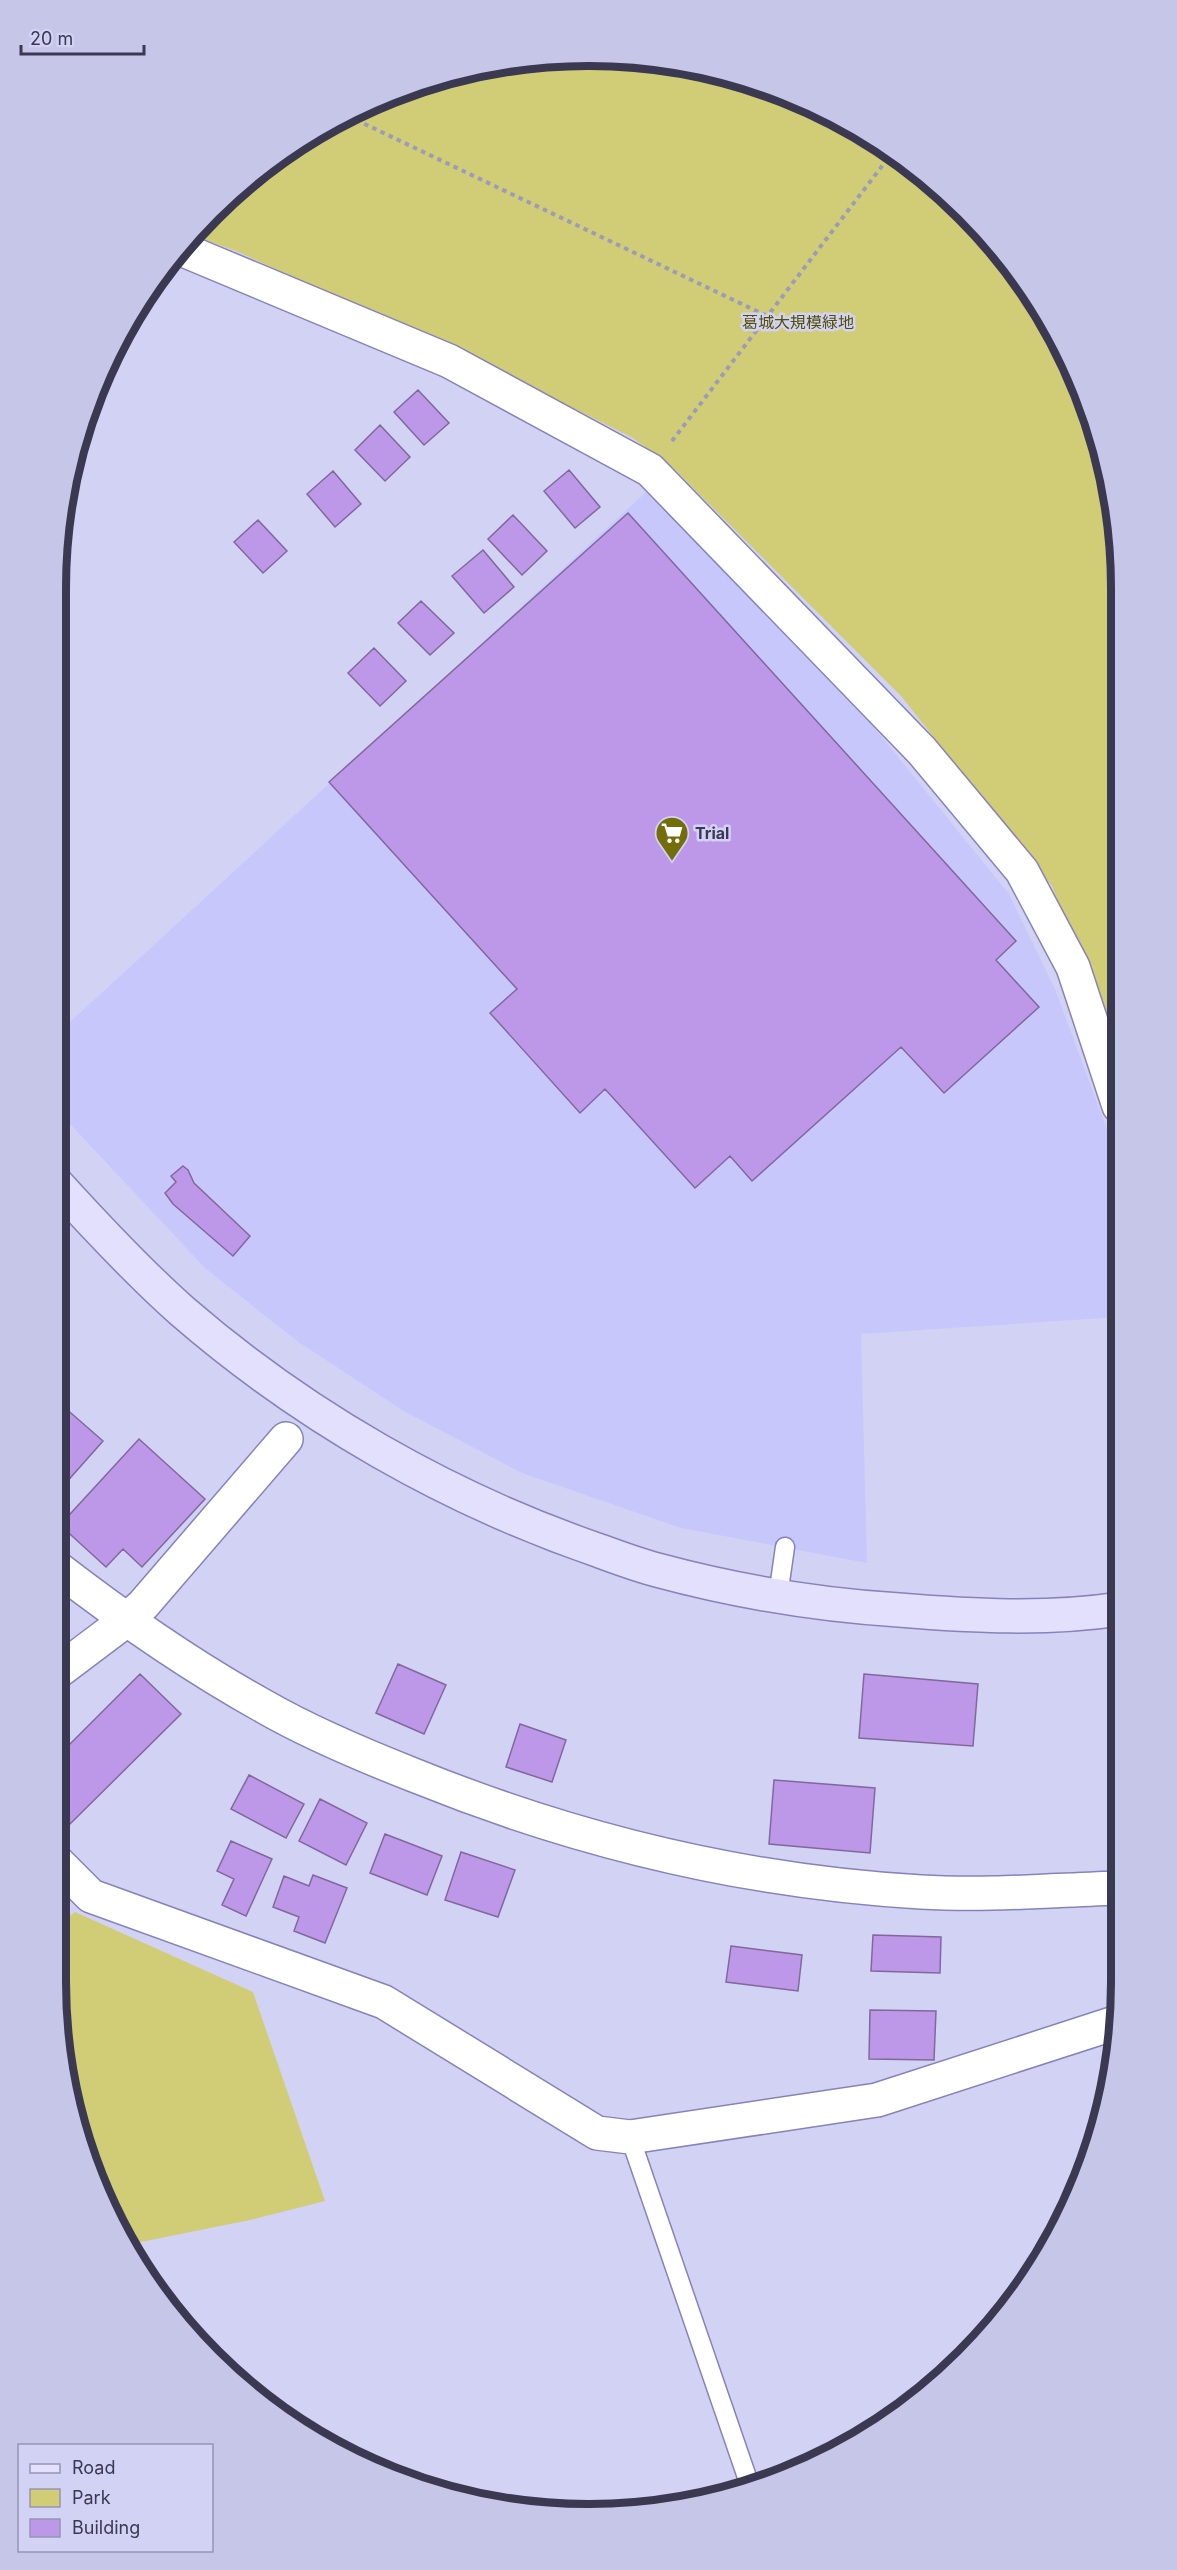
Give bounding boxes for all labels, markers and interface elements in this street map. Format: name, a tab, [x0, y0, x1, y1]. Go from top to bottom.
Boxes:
scale bar	[21, 18, 144, 56]
text: 20 m	[30, 28, 73, 49]
park label: 葛城大規模緑地	[742, 312, 854, 332]
supermarket icon: Trial	[654, 815, 690, 862]
place label: Trial	[695, 823, 729, 843]
legend	[18, 2444, 213, 2552]
text: Road	[72, 2457, 115, 2478]
text: Park	[72, 2487, 111, 2508]
text: Building	[72, 2517, 140, 2538]

